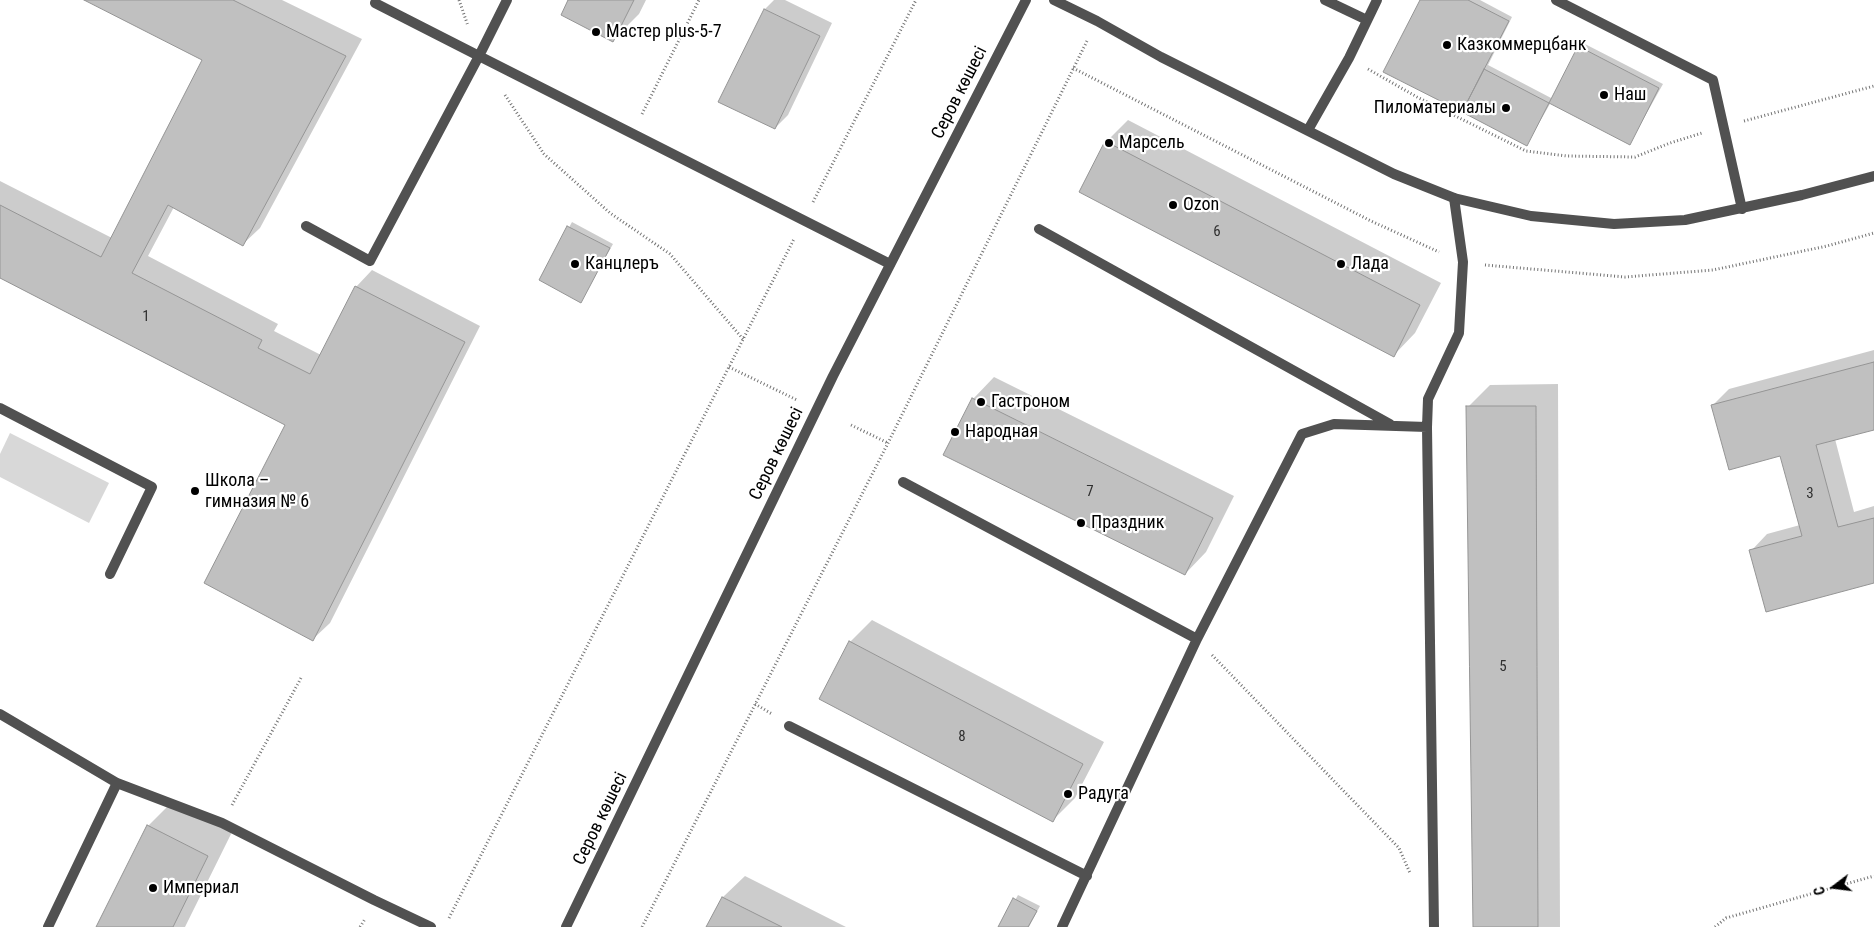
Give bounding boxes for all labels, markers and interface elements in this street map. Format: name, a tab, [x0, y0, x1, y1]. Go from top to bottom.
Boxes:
place label: Мастер plus-5-7	[606, 21, 722, 43]
marker: Мастер plus-5-7	[590, 26, 602, 38]
place label: Казкоммерцбанк	[1457, 34, 1586, 56]
marker: Казкоммерцбанк	[1441, 39, 1453, 51]
street label: Серов көшесі	[928, 43, 992, 143]
place label: Наш	[1614, 84, 1646, 106]
marker: Наш	[1598, 89, 1610, 101]
place label: Пиломатериалы	[1374, 97, 1496, 119]
marker: Пиломатериалы	[1500, 102, 1512, 114]
place label: Марсель	[1119, 132, 1185, 154]
marker: Марсель	[1103, 137, 1115, 149]
place label: Ozon	[1183, 194, 1219, 216]
marker: Ozon	[1167, 199, 1179, 211]
house number: 6	[1213, 223, 1221, 241]
place label: Канцлеръ	[585, 253, 659, 275]
place label: Лада	[1351, 253, 1389, 275]
marker: Канцлеръ	[569, 258, 581, 270]
marker: Лада	[1335, 258, 1347, 270]
house number: 1	[142, 308, 150, 326]
place label: Гастроном	[991, 391, 1070, 413]
marker: Гастроном	[975, 396, 987, 408]
street label: Серов көшесі	[745, 404, 809, 504]
place label: Народная	[965, 421, 1038, 443]
marker: Народная	[949, 426, 961, 438]
place label: Школа – гимназия № 6	[205, 470, 309, 512]
house number: 7	[1086, 483, 1094, 501]
marker: Школа – гимназия № 6	[189, 485, 201, 497]
house number: 3	[1806, 485, 1814, 503]
place label: Праздник	[1091, 512, 1164, 534]
marker: Праздник	[1075, 517, 1087, 529]
house number: 5	[1499, 658, 1507, 676]
house number: 8	[958, 728, 966, 746]
street label: Серов көшесі	[569, 769, 633, 869]
place label: Радуга	[1078, 783, 1129, 805]
marker: Радуга	[1062, 788, 1074, 800]
north arrow	[1809, 862, 1859, 912]
place label: Империал	[163, 877, 239, 899]
marker: Империал	[147, 882, 159, 894]
text: С	[1811, 885, 1828, 897]

